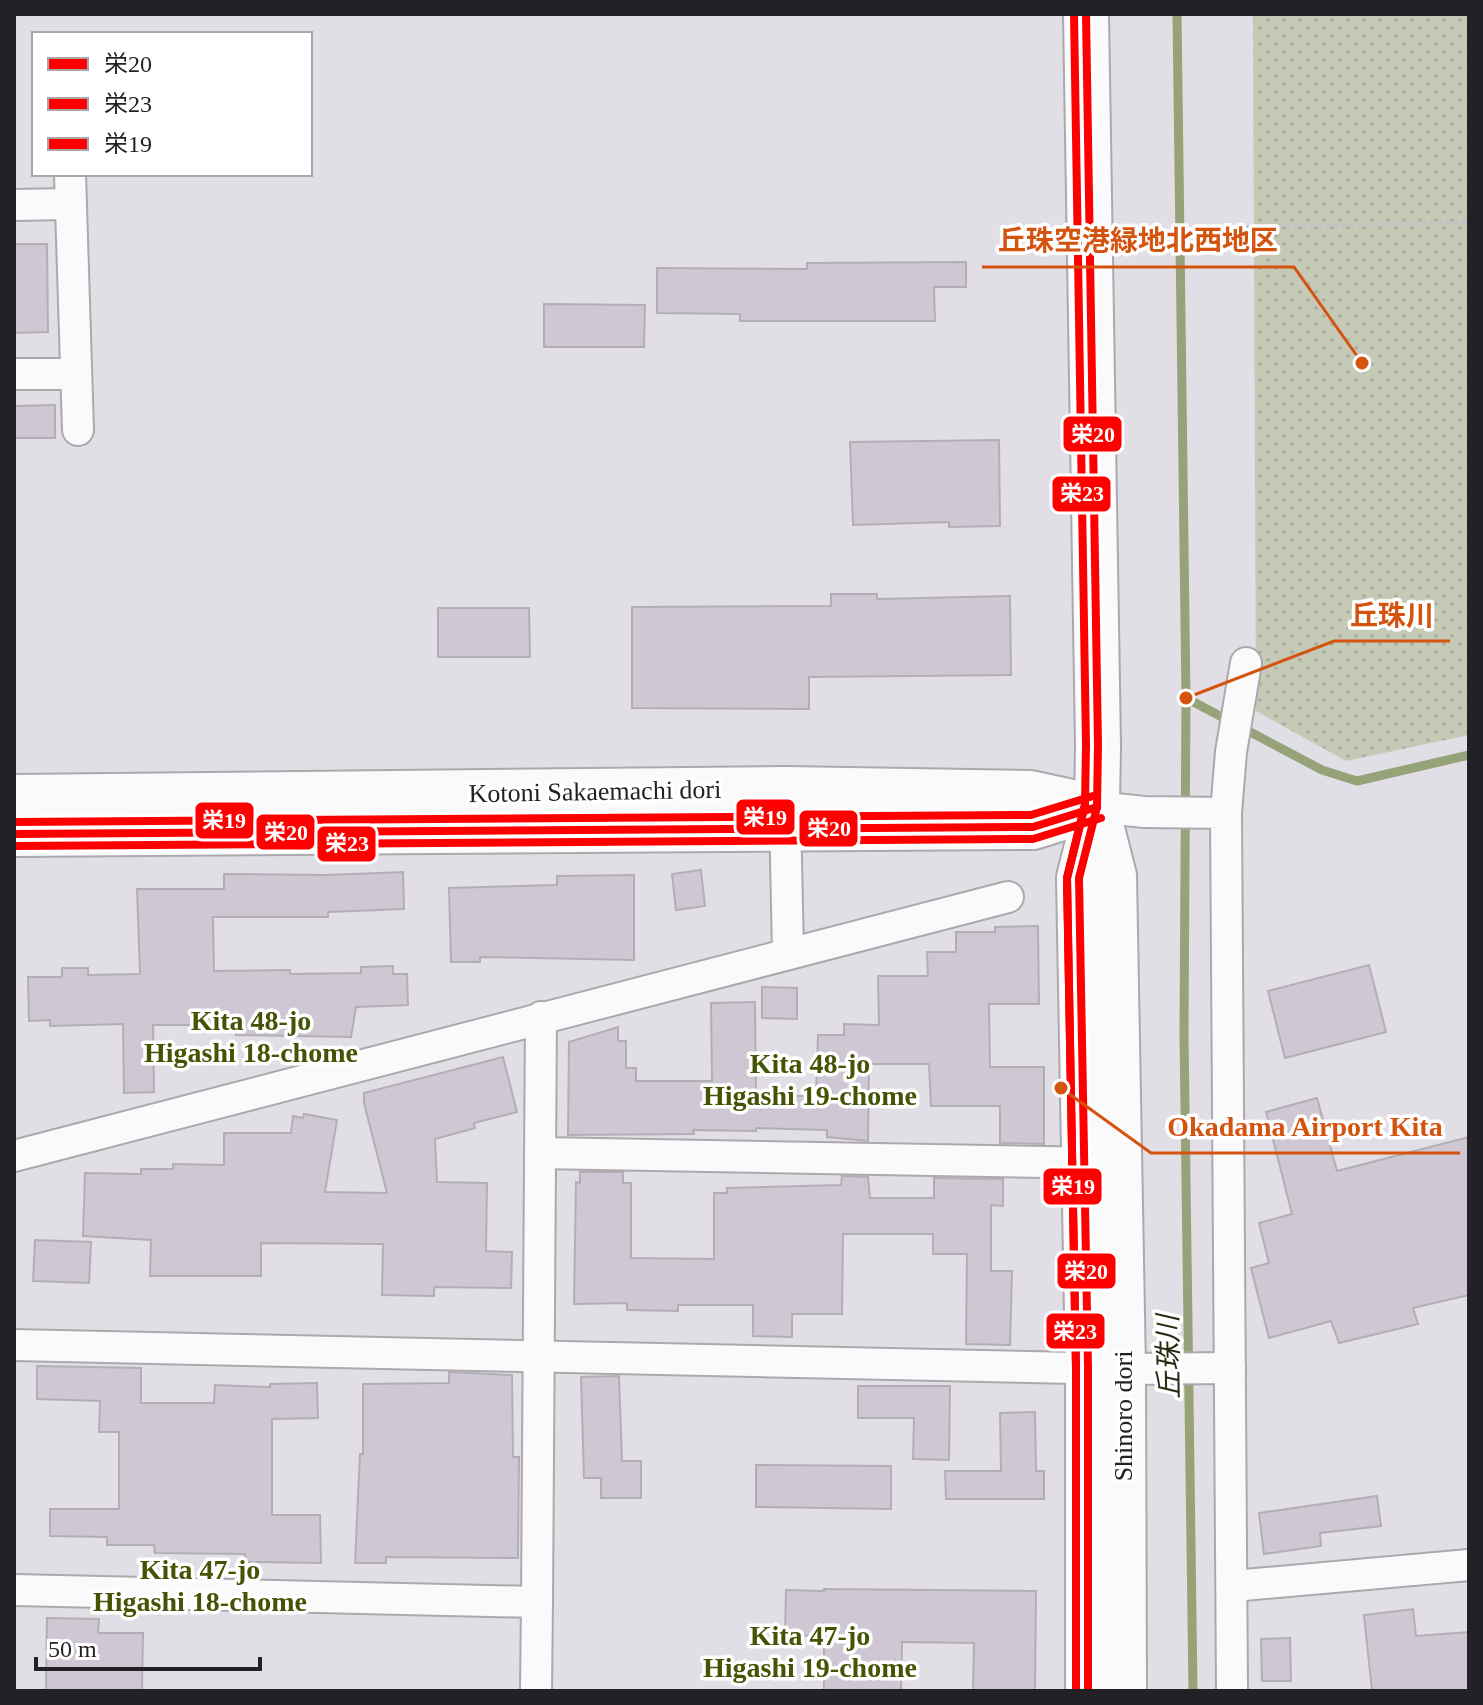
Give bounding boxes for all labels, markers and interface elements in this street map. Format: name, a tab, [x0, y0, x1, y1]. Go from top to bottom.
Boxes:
legend	[32, 32, 312, 176]
text: 栄20	[104, 51, 152, 77]
text: 栄23	[104, 91, 152, 117]
text: 栄19	[104, 131, 152, 157]
callout: 丘珠空港緑地北西地区	[982, 215, 1294, 267]
text: 丘珠空港緑地北西地区	[998, 225, 1278, 256]
line badge: 栄20	[1062, 415, 1123, 453]
text: 栄20	[1071, 422, 1115, 447]
line badge: 栄23	[1051, 475, 1112, 513]
text: 栄23	[1060, 481, 1104, 506]
callout: 丘珠川	[1334, 589, 1450, 641]
text: 丘珠川	[1350, 600, 1434, 631]
street label: Kotoni Sakaemachi dori	[468, 775, 722, 808]
line badge: 栄19	[735, 798, 796, 836]
line badge: 栄19	[194, 801, 255, 840]
text: 栄19	[743, 805, 787, 830]
text: 栄19	[202, 808, 246, 833]
line badge: 栄20	[798, 809, 859, 848]
line badge: 栄20	[255, 813, 316, 851]
text: 栄20	[807, 816, 851, 841]
text: 栄20	[264, 820, 308, 845]
line badge: 栄23	[316, 825, 377, 863]
text: 栄23	[325, 831, 369, 856]
district label: Kita 48-jo Higashi 18-chome	[144, 1005, 358, 1068]
district label: Kita 48-jo Higashi 19-chome	[703, 1048, 917, 1111]
callout: Okadama Airport Kita	[1151, 1101, 1460, 1153]
text: Okadama Airport Kita	[1167, 1111, 1443, 1142]
line badge: 栄19	[1042, 1167, 1103, 1206]
text: 栄19	[1051, 1174, 1095, 1199]
line badge: 栄20	[1056, 1252, 1117, 1290]
text: 栄20	[1064, 1259, 1108, 1284]
line badge: 栄23	[1045, 1312, 1106, 1350]
water label: 丘珠川	[1152, 1312, 1185, 1399]
text: 栄23	[1053, 1319, 1097, 1344]
street label: Shinoro dori	[1109, 1351, 1138, 1481]
district label: Kita 47-jo Higashi 18-chome	[93, 1554, 307, 1617]
district label: Kita 47-jo Higashi 19-chome	[703, 1620, 917, 1683]
scale bar	[36, 1621, 260, 1671]
text: 50 m	[48, 1636, 97, 1662]

